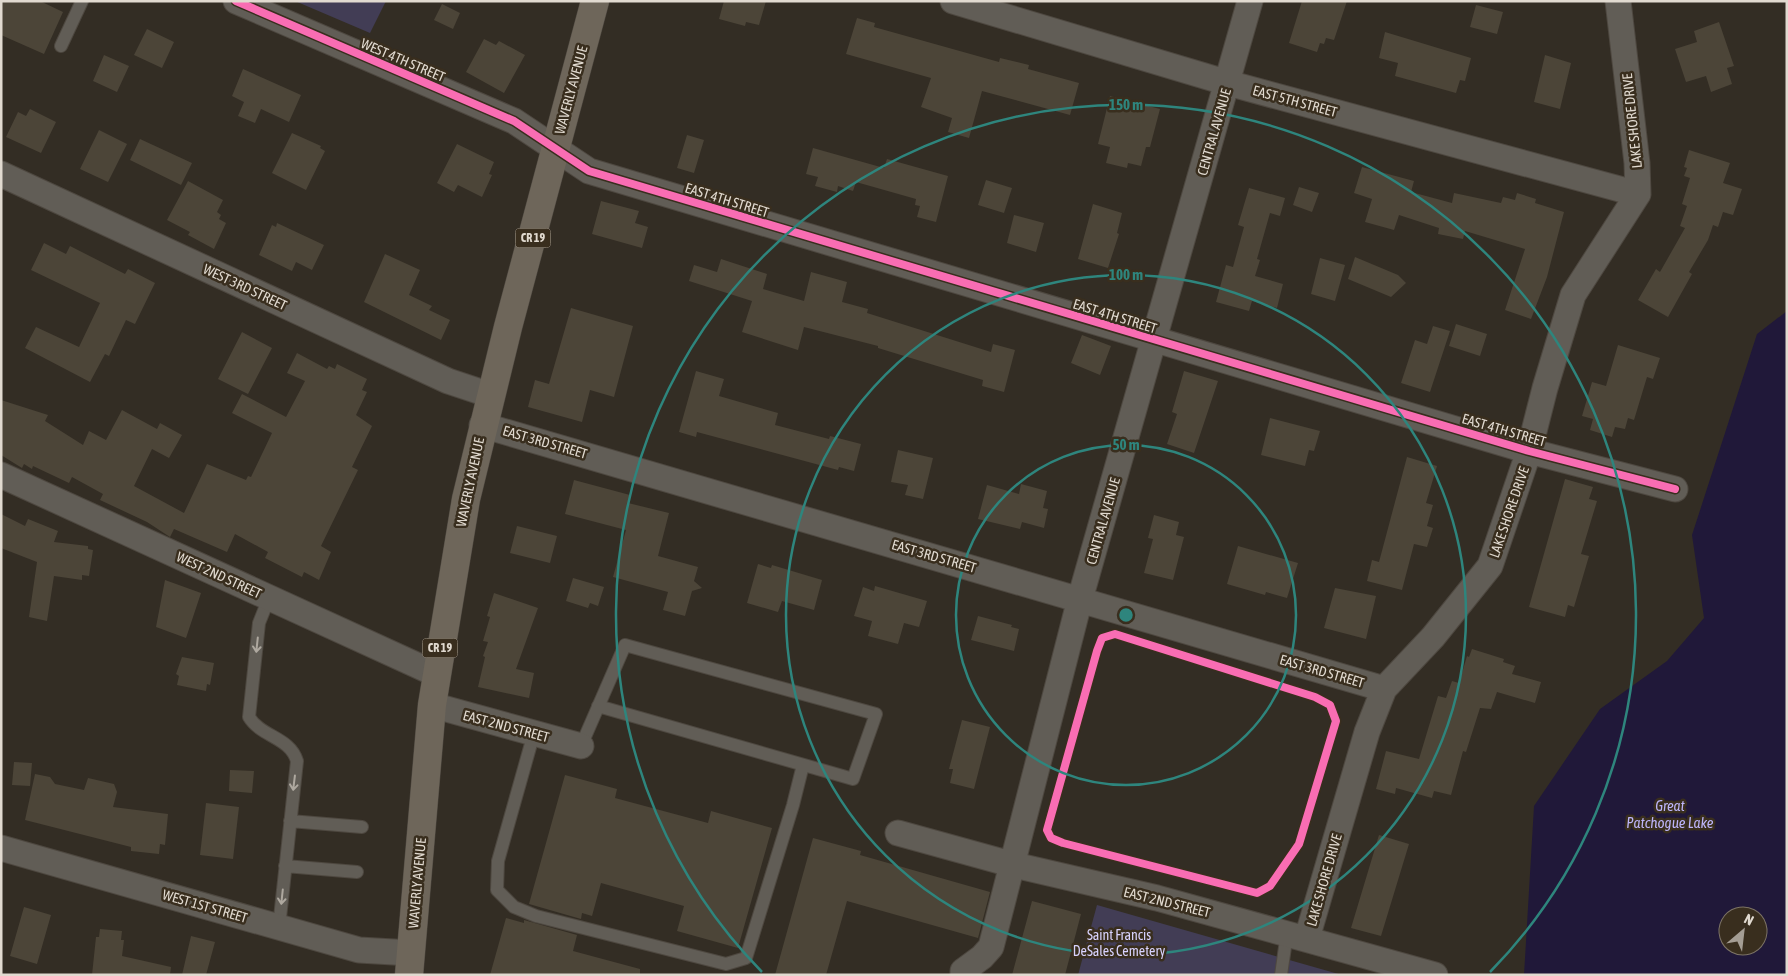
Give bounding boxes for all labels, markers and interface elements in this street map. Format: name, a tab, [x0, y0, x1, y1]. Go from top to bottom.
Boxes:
street label: WEST 4TH STREET	[358, 35, 448, 85]
street label: WAVERLY AVENUE	[552, 44, 590, 136]
street label: LAKE SHORE DRIVE	[1619, 73, 1645, 169]
street label: EAST 5TH STREET	[1251, 82, 1339, 120]
street label: CENTRAL AVENUE	[1194, 87, 1234, 177]
text: 150 m	[1109, 96, 1143, 113]
street label: EAST 4TH STREET	[683, 180, 771, 220]
road number: CR 19	[516, 228, 550, 248]
street label: WEST 3RD STREET	[201, 261, 289, 313]
text: 100 m	[1109, 266, 1143, 283]
street label: EAST 4TH STREET	[1071, 296, 1159, 336]
street label: EAST 4TH STREET	[1460, 410, 1548, 450]
street label: EAST 3RD STREET	[501, 422, 589, 462]
street label: WAVERLY AVENUE	[453, 436, 487, 528]
text: 50 m	[1113, 436, 1140, 453]
street label: LAKE SHORE DRIVE	[1486, 464, 1532, 560]
street label: CENTRAL AVENUE	[1083, 476, 1123, 566]
street label: EAST 3RD STREET	[890, 536, 978, 576]
street label: WEST 2ND STREET	[174, 548, 264, 602]
centre of rings	[1117, 606, 1135, 624]
one-way arrow	[252, 636, 262, 652]
road number: CR 19	[422, 638, 458, 658]
street label: EAST 3RD STREET	[1278, 651, 1366, 691]
street label: EAST 2ND STREET	[461, 707, 551, 745]
one-way arrow	[289, 774, 299, 790]
water label: Great Patchogue Lake	[1626, 797, 1714, 831]
street label: LAKE SHORE DRIVE	[1303, 832, 1345, 928]
street label: WAVERLY AVENUE	[405, 837, 429, 929]
street label: EAST 2ND STREET	[1122, 884, 1212, 920]
street label: WEST 1ST STREET	[161, 886, 249, 926]
one-way arrow	[277, 888, 287, 904]
north arrow	[1718, 906, 1768, 956]
text: N	[1742, 911, 1757, 929]
park label: Saint Francis DeSales Cemetery	[1073, 927, 1166, 959]

